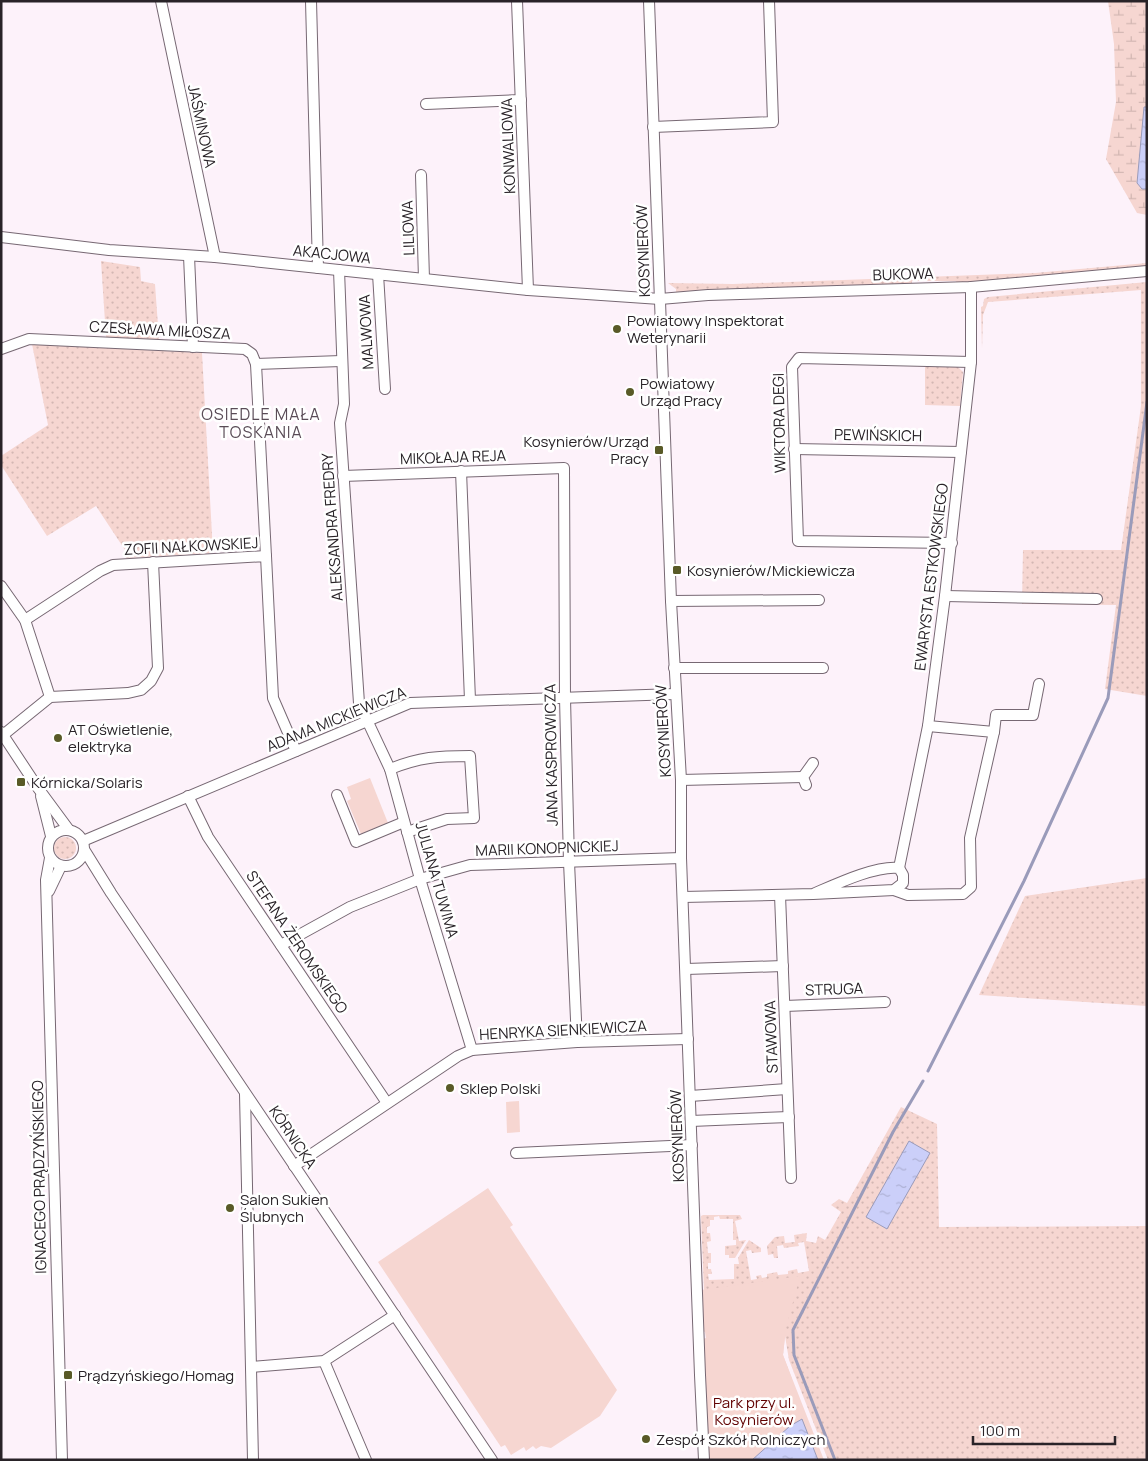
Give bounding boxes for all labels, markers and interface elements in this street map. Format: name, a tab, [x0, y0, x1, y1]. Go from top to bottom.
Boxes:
street label: JAŚMINOWA	[183, 82, 221, 170]
street label: KONWALIOWA	[496, 97, 520, 194]
street label: LILIOWA	[397, 200, 419, 256]
street label: KOSYNIERÓW	[631, 204, 655, 298]
street label: AKACJOWA	[292, 239, 372, 269]
street label: BUKOWA	[872, 262, 934, 286]
street label: MALWOWA	[354, 293, 378, 370]
place label: Powiatowy Inspektorat Weterynarii	[627, 310, 784, 348]
street label: CZESŁAWA MIŁOSZA	[89, 316, 232, 344]
marker: Powiatowy Inspektorat Weterynarii	[611, 323, 623, 335]
place label: Powiatowy Urząd Pracy	[640, 373, 722, 411]
street label: WIKTORA DEGI	[768, 373, 790, 473]
marker: Powiatowy Urząd Pracy	[624, 386, 636, 398]
district label: OSIEDLE MAŁA TOSKANIA	[201, 403, 321, 443]
street label: PEWIŃSKICH	[834, 424, 922, 446]
place label: Kosynierów/Urząd Pracy	[523, 431, 649, 469]
marker: Kosynierów/Urząd Pracy	[653, 444, 665, 456]
street label: MIKOŁAJA REJA	[400, 445, 507, 469]
street label: ALEKSANDRA FREDRY	[316, 452, 348, 602]
street label: EWARYSTA ESTKOWSKIEGO	[909, 482, 953, 672]
street label: ZOFII NAŁKOWSKIEJ	[123, 532, 259, 560]
place label: Kosynierów/Mickiewicza	[687, 560, 855, 581]
marker: Kosynierów/Mickiewicza	[671, 564, 683, 576]
street label: ADAMA MICKIEWICZA	[263, 681, 409, 757]
street label: JANA KASPROWICZA	[539, 683, 563, 826]
street label: KOSYNIERÓW	[650, 684, 676, 778]
place label: AT Oświetlenie, elektryka	[68, 719, 173, 757]
marker: AT Oświetlenie, elektryka	[52, 732, 64, 744]
place label: Kórnicka/Solaris	[31, 772, 143, 793]
marker: Kórnicka/Solaris	[15, 776, 27, 788]
street label: JULIANA TUWIMA	[410, 819, 464, 941]
street label: MARII KONOPNICKIEJ	[475, 835, 619, 861]
street label: STEFANA ŻEROMSKIEGO	[241, 866, 353, 1018]
street label: STRUGA	[805, 977, 864, 1001]
street label: STAWOWA	[759, 1000, 783, 1074]
street label: HENRYKA SIENKIEWICZA	[479, 1015, 648, 1045]
place label: Sklep Polski	[460, 1078, 541, 1099]
street label: IGNACEGO PRĄDZYŃSKIEGO	[27, 1080, 51, 1274]
marker: Sklep Polski	[444, 1082, 456, 1094]
street label: KOSYNIERÓW	[665, 1089, 689, 1183]
street label: KÓRNICKA	[264, 1101, 322, 1173]
place label: Salon Sukien Ślubnych	[240, 1189, 329, 1227]
marker: Salon Sukien Ślubnych	[224, 1202, 236, 1214]
place label: Prądzyńskiego/Homag	[78, 1365, 234, 1386]
marker: Prądzyńskiego/Homag	[62, 1369, 74, 1381]
park label: Park przy ul. Kosynierów	[713, 1392, 795, 1430]
scale bar	[973, 1414, 1116, 1446]
text: 100 m	[980, 1420, 1020, 1441]
place label: Zespół Szkół Rolniczych	[656, 1429, 825, 1450]
marker: Zespół Szkół Rolniczych	[640, 1433, 652, 1445]

